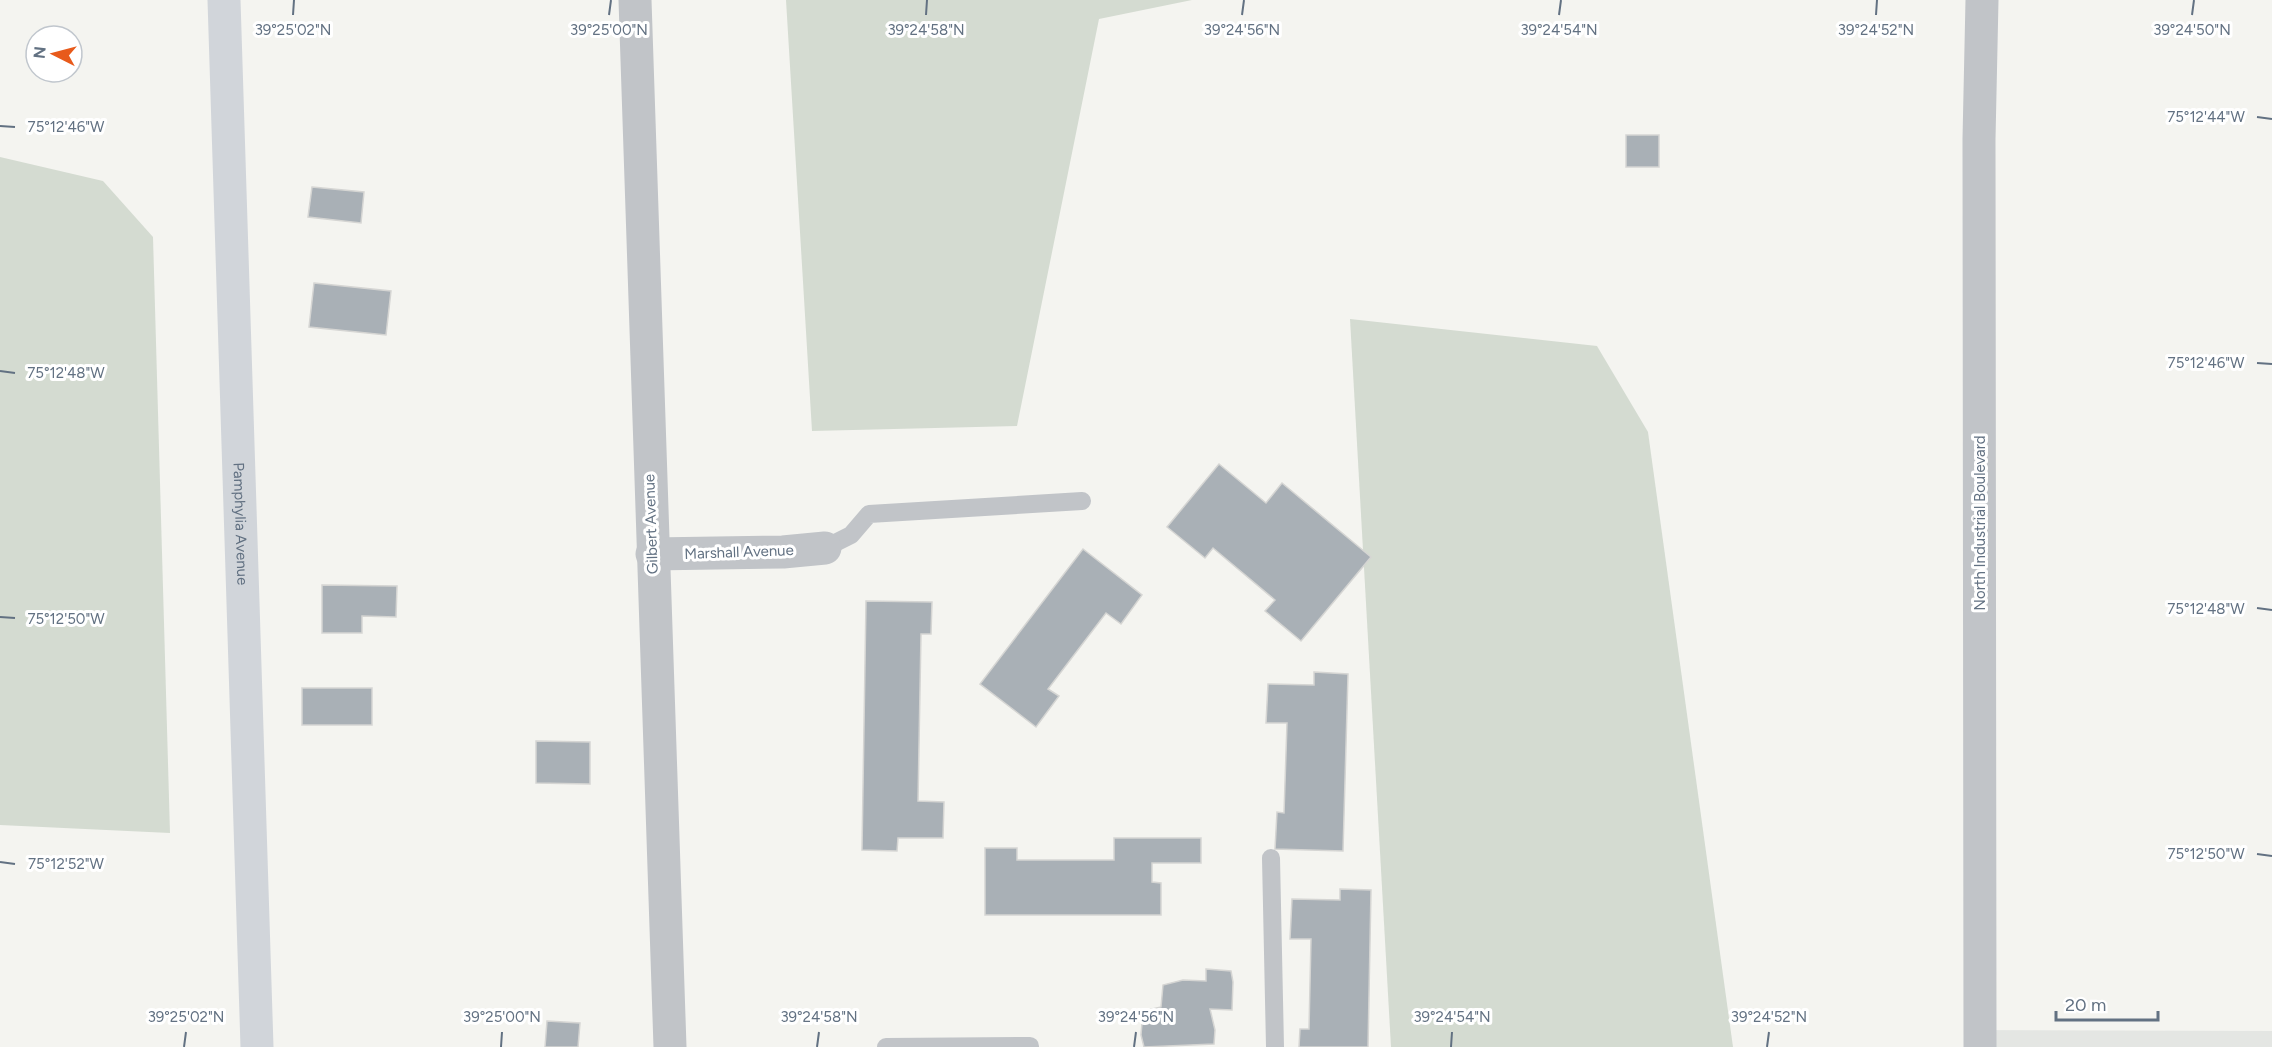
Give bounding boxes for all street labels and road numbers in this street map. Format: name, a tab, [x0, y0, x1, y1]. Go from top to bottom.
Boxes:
street label: North Industrial Boulevard	[1971, 435, 1989, 611]
street label: Pamphylia Avenue	[230, 462, 251, 585]
street label: Gilbert Avenue	[640, 474, 662, 574]
street label: Marshall Avenue	[684, 541, 794, 563]

